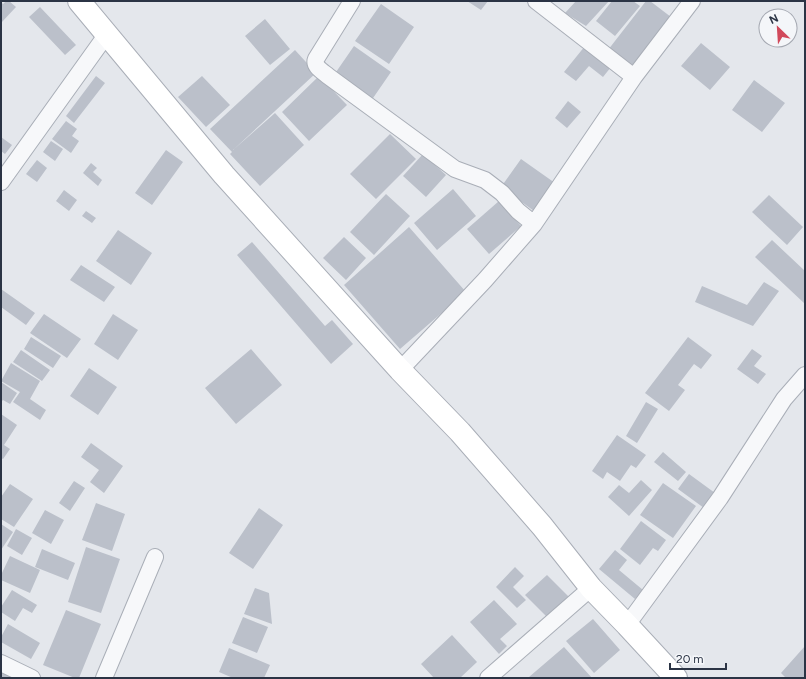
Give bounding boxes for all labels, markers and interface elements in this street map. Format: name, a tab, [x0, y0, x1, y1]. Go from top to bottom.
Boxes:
north arrow	[758, 8, 798, 48]
text: N	[767, 12, 781, 27]
scale bar	[670, 645, 726, 671]
text: 20 m	[676, 652, 704, 666]

